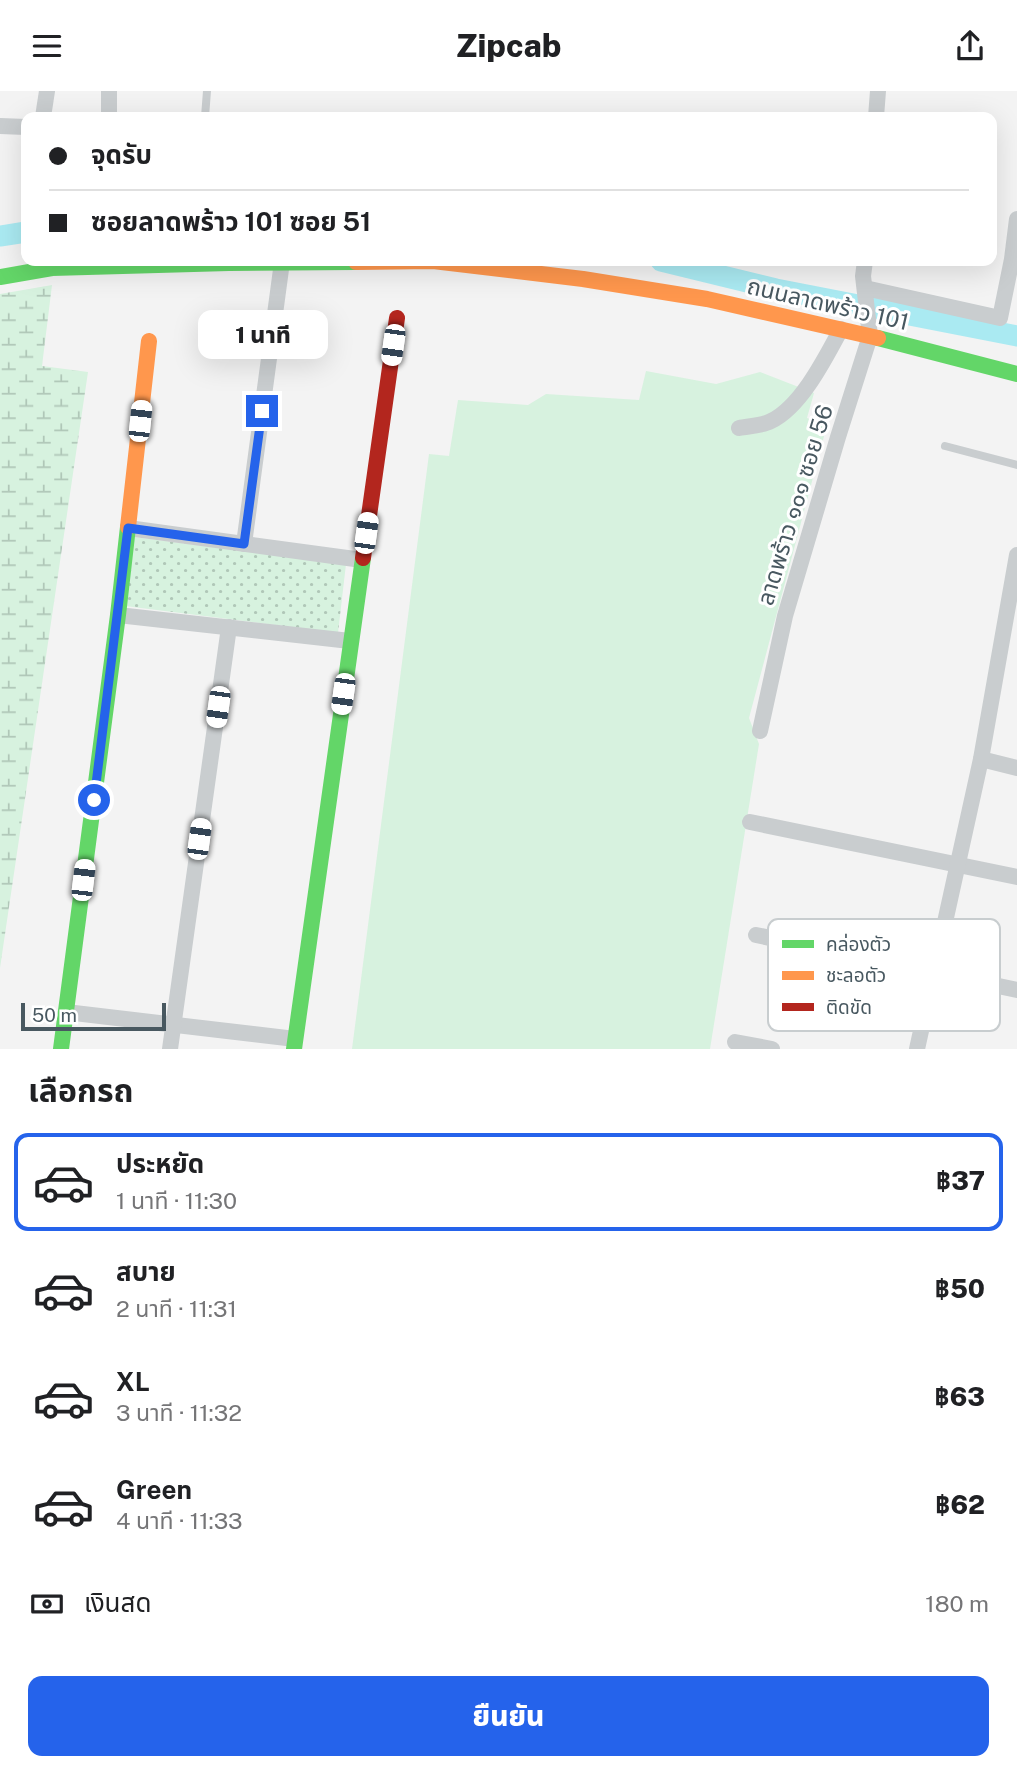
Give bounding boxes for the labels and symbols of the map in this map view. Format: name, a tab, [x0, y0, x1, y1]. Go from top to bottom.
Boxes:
street label: ถนนลาดพร้าว 101	[745, 272, 912, 335]
callout: 1 นาที	[197, 309, 327, 359]
car	[380, 323, 407, 367]
route end	[246, 395, 278, 427]
car	[128, 399, 153, 443]
street label: ลาดพร้าว ๑๐๑ ซอย 56	[751, 401, 838, 608]
car	[353, 511, 380, 555]
car	[330, 672, 357, 716]
car	[205, 685, 232, 729]
route start	[78, 784, 110, 816]
car	[186, 817, 213, 861]
car	[71, 858, 96, 902]
legend	[768, 919, 1000, 1031]
text: คล่องตัว	[826, 933, 891, 955]
text: ชะลอตัว	[826, 964, 886, 986]
text: ติดขัด	[826, 996, 872, 1018]
scale bar	[21, 1000, 166, 1032]

